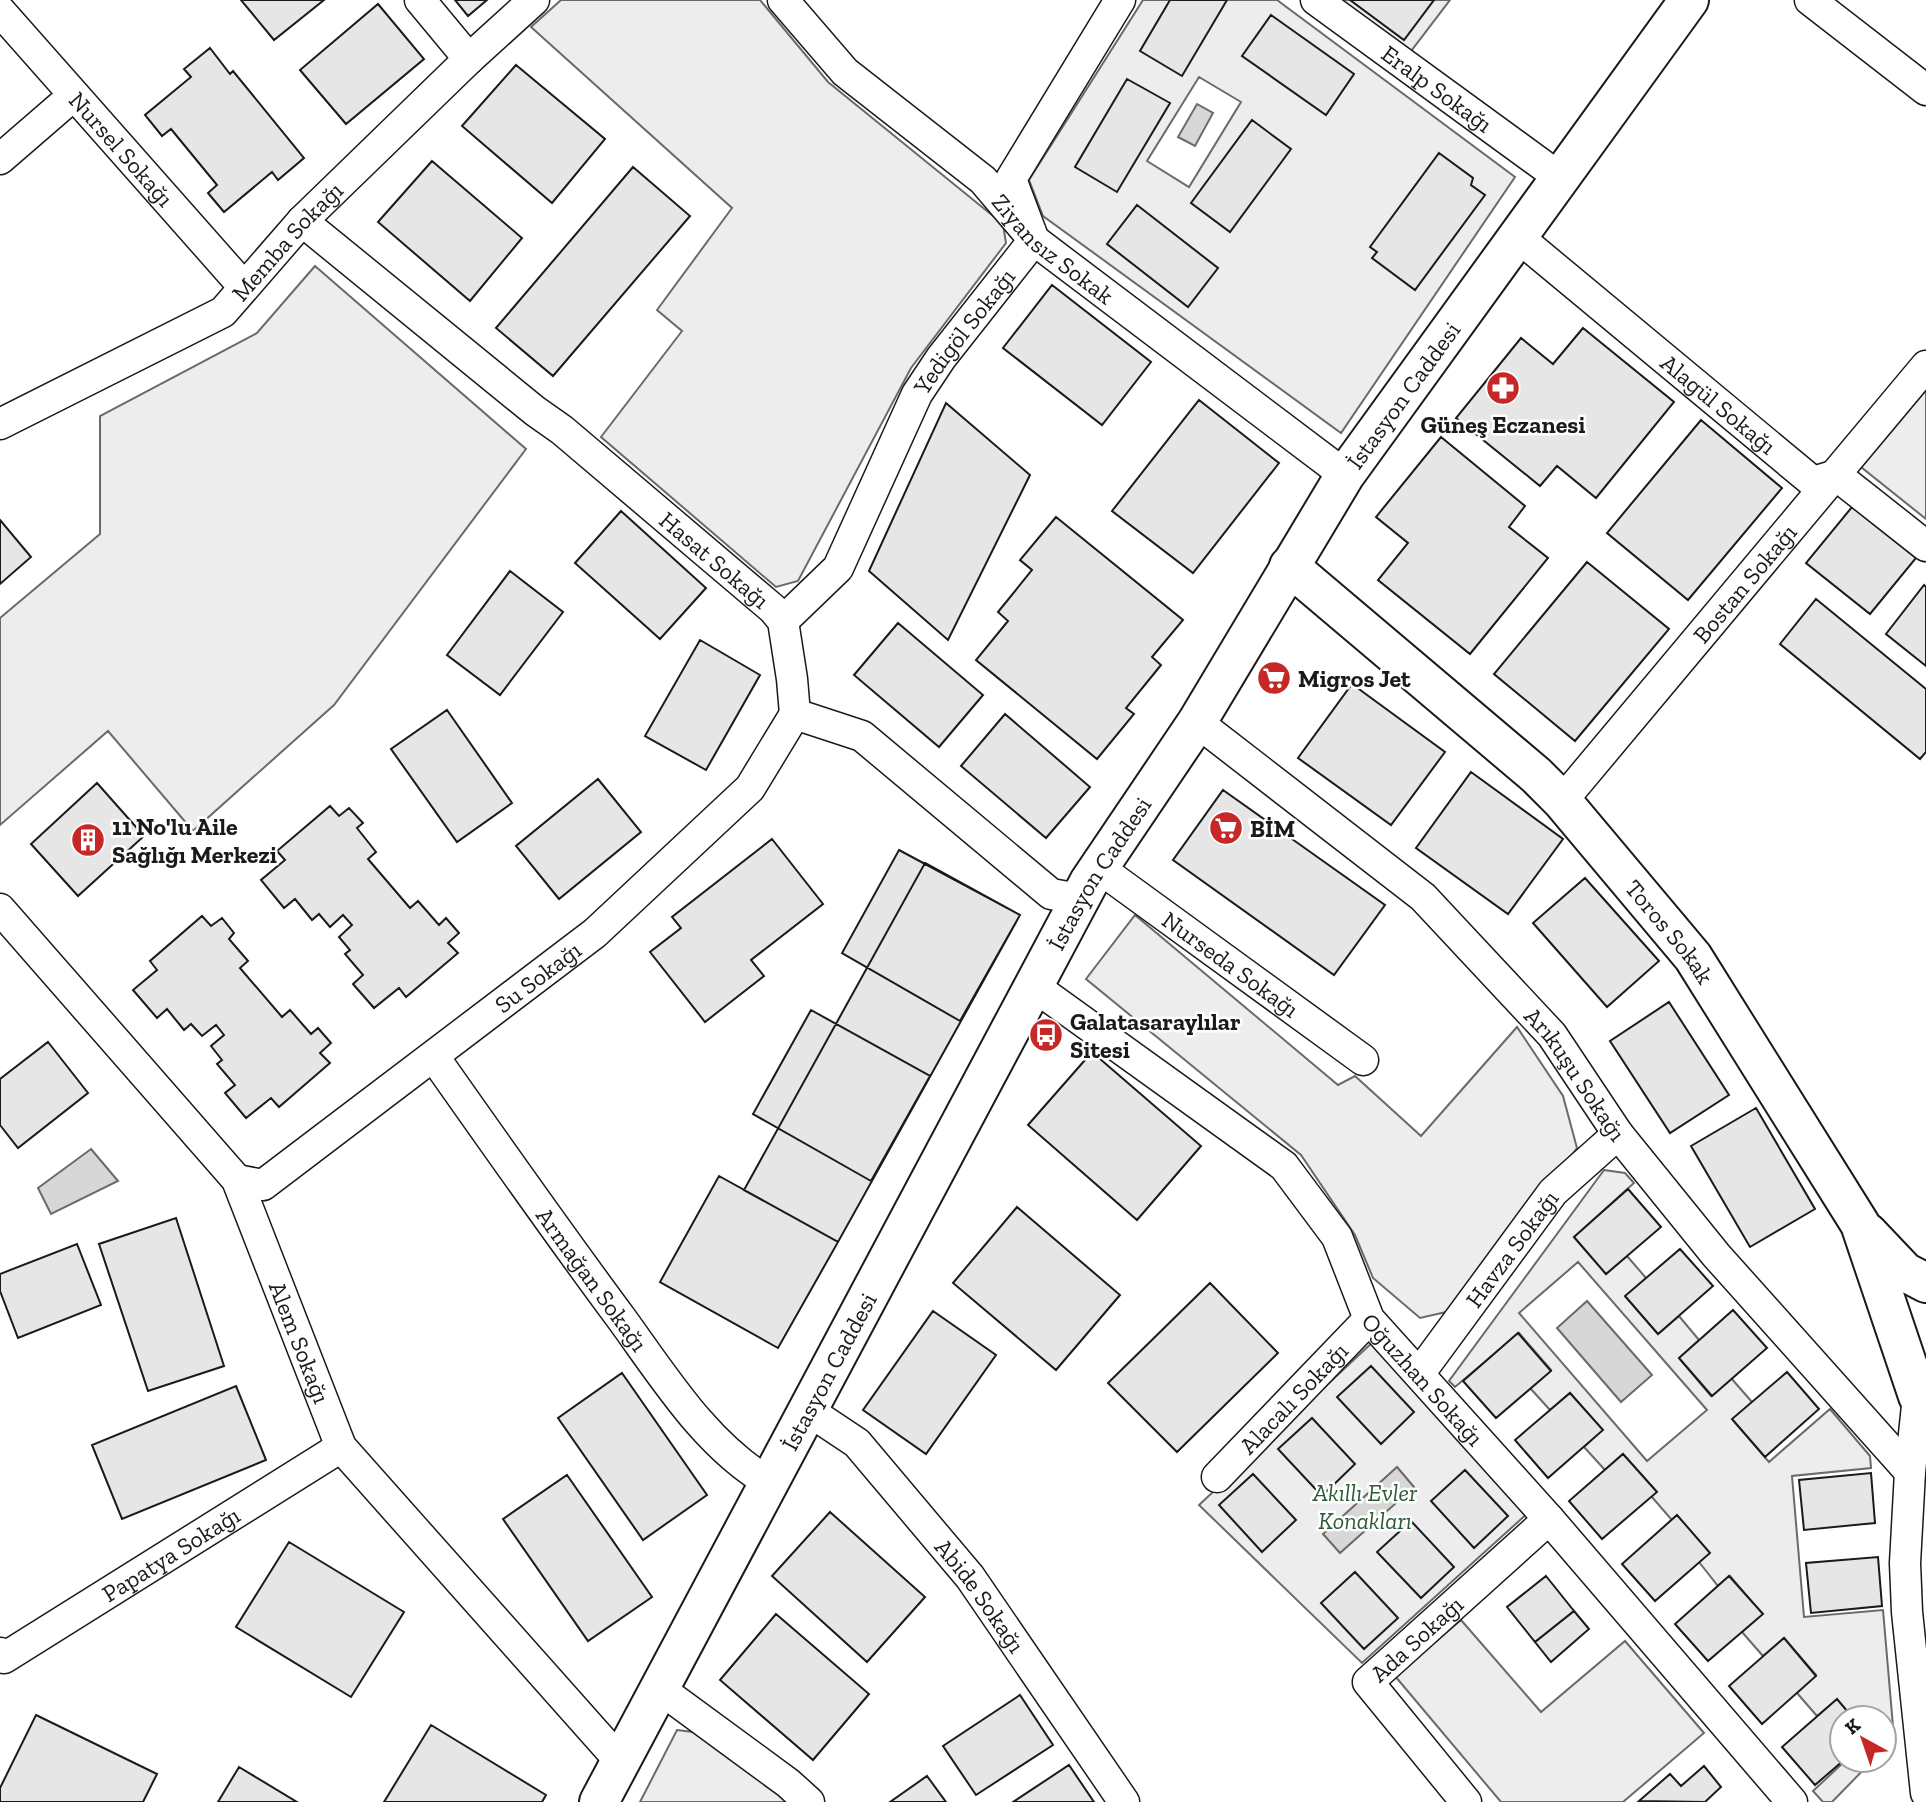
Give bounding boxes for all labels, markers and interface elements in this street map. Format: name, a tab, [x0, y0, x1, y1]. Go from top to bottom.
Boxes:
street label: Eralp Sokağı	[1376, 38, 1499, 138]
street label: Nursel Sokağı	[63, 85, 180, 212]
street label: Memba Sokağı	[225, 175, 349, 307]
street label: Ziyansız Sokak	[986, 187, 1120, 310]
street label: Yedigöl Sokağı	[906, 262, 1021, 400]
street label: İstasyon Caddesi	[1340, 316, 1466, 474]
street label: Alagül Sokağı	[1655, 348, 1783, 460]
pharmacy icon: Güneş Eczanesi	[1484, 369, 1522, 407]
place label: Güneş Eczanesi	[1421, 410, 1585, 439]
street label: Hasat Sokağı	[654, 505, 776, 615]
street label: Bostan Sokağı	[1686, 518, 1802, 649]
supermarket icon: Migros Jet	[1255, 659, 1293, 697]
place label: Migros Jet	[1298, 664, 1411, 693]
street label: İstasyon Caddesi	[1041, 791, 1157, 955]
supermarket icon: BİM	[1207, 809, 1245, 847]
place label: 11 No'lu Aile Sağlığı Merkezi	[112, 812, 277, 869]
place label: BİM	[1250, 814, 1295, 843]
building icon: 11 No'lu Aile Sağlığı Merkezi	[69, 821, 107, 859]
street label: Toros Sokak	[1620, 873, 1721, 990]
street label: Nurseda Sokağı	[1157, 905, 1305, 1023]
street label: Su Sokağı	[489, 935, 587, 1019]
street label: Arıkuşu Sokağı	[1519, 1001, 1632, 1147]
place label: Galatasaraylılar Sitesi	[1070, 1007, 1241, 1064]
bus stop icon: Galatasaraylılar Sitesi	[1027, 1016, 1065, 1054]
street label: Havza Sokağı	[1459, 1184, 1564, 1313]
street label: Armağan Sokağı	[531, 1202, 655, 1357]
street label: Alem Sokağı	[263, 1277, 337, 1407]
street label: İstasyon Caddesi	[775, 1287, 882, 1455]
street label: Oğuzhan Sokağı	[1356, 1307, 1490, 1452]
street label: Alacalı Sokağı	[1233, 1336, 1354, 1460]
park label: Akıllı Evler Konakları	[1312, 1478, 1418, 1535]
street label: Papatya Sokağı	[96, 1499, 245, 1608]
street label: Abide Sokağı	[929, 1532, 1032, 1658]
street label: Ada Sokağı	[1364, 1589, 1469, 1688]
north arrow	[1828, 1704, 1898, 1774]
text: K	[1840, 1713, 1865, 1739]

